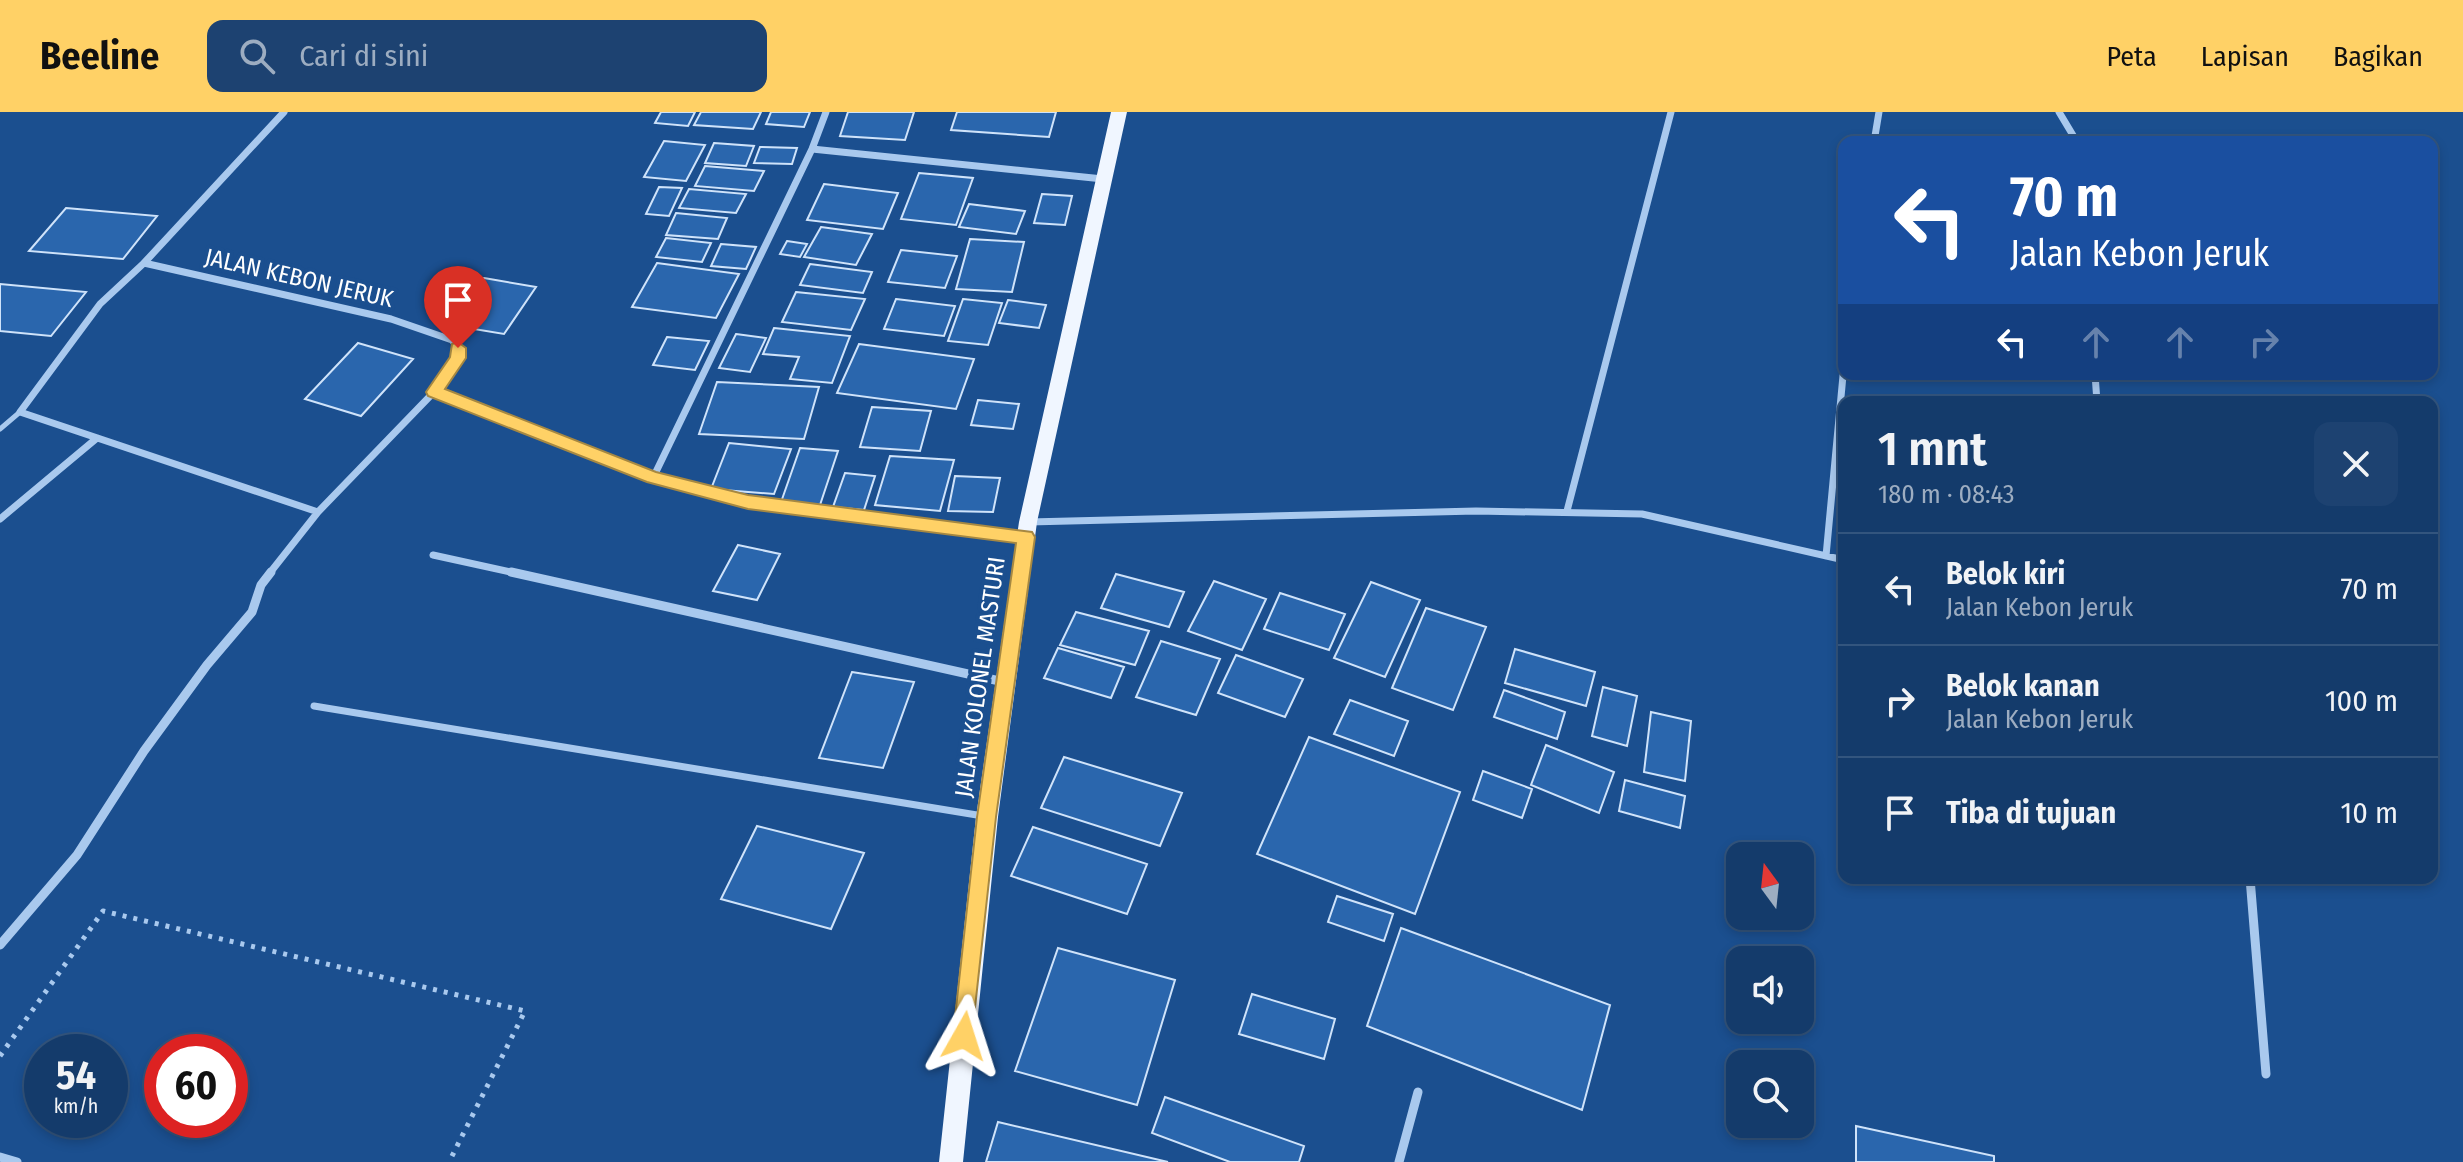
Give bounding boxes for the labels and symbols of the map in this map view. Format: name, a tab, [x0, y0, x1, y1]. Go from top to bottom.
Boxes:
street label: JALAN KEBON JERUK	[202, 243, 396, 313]
pin	[424, 266, 492, 348]
street label: JALAN KOLONEL MASTURI	[949, 555, 1011, 799]
north arrow	[1726, 842, 1814, 930]
position arrow	[922, 994, 1006, 1078]
speed limit sign: 60	[144, 1034, 248, 1138]

